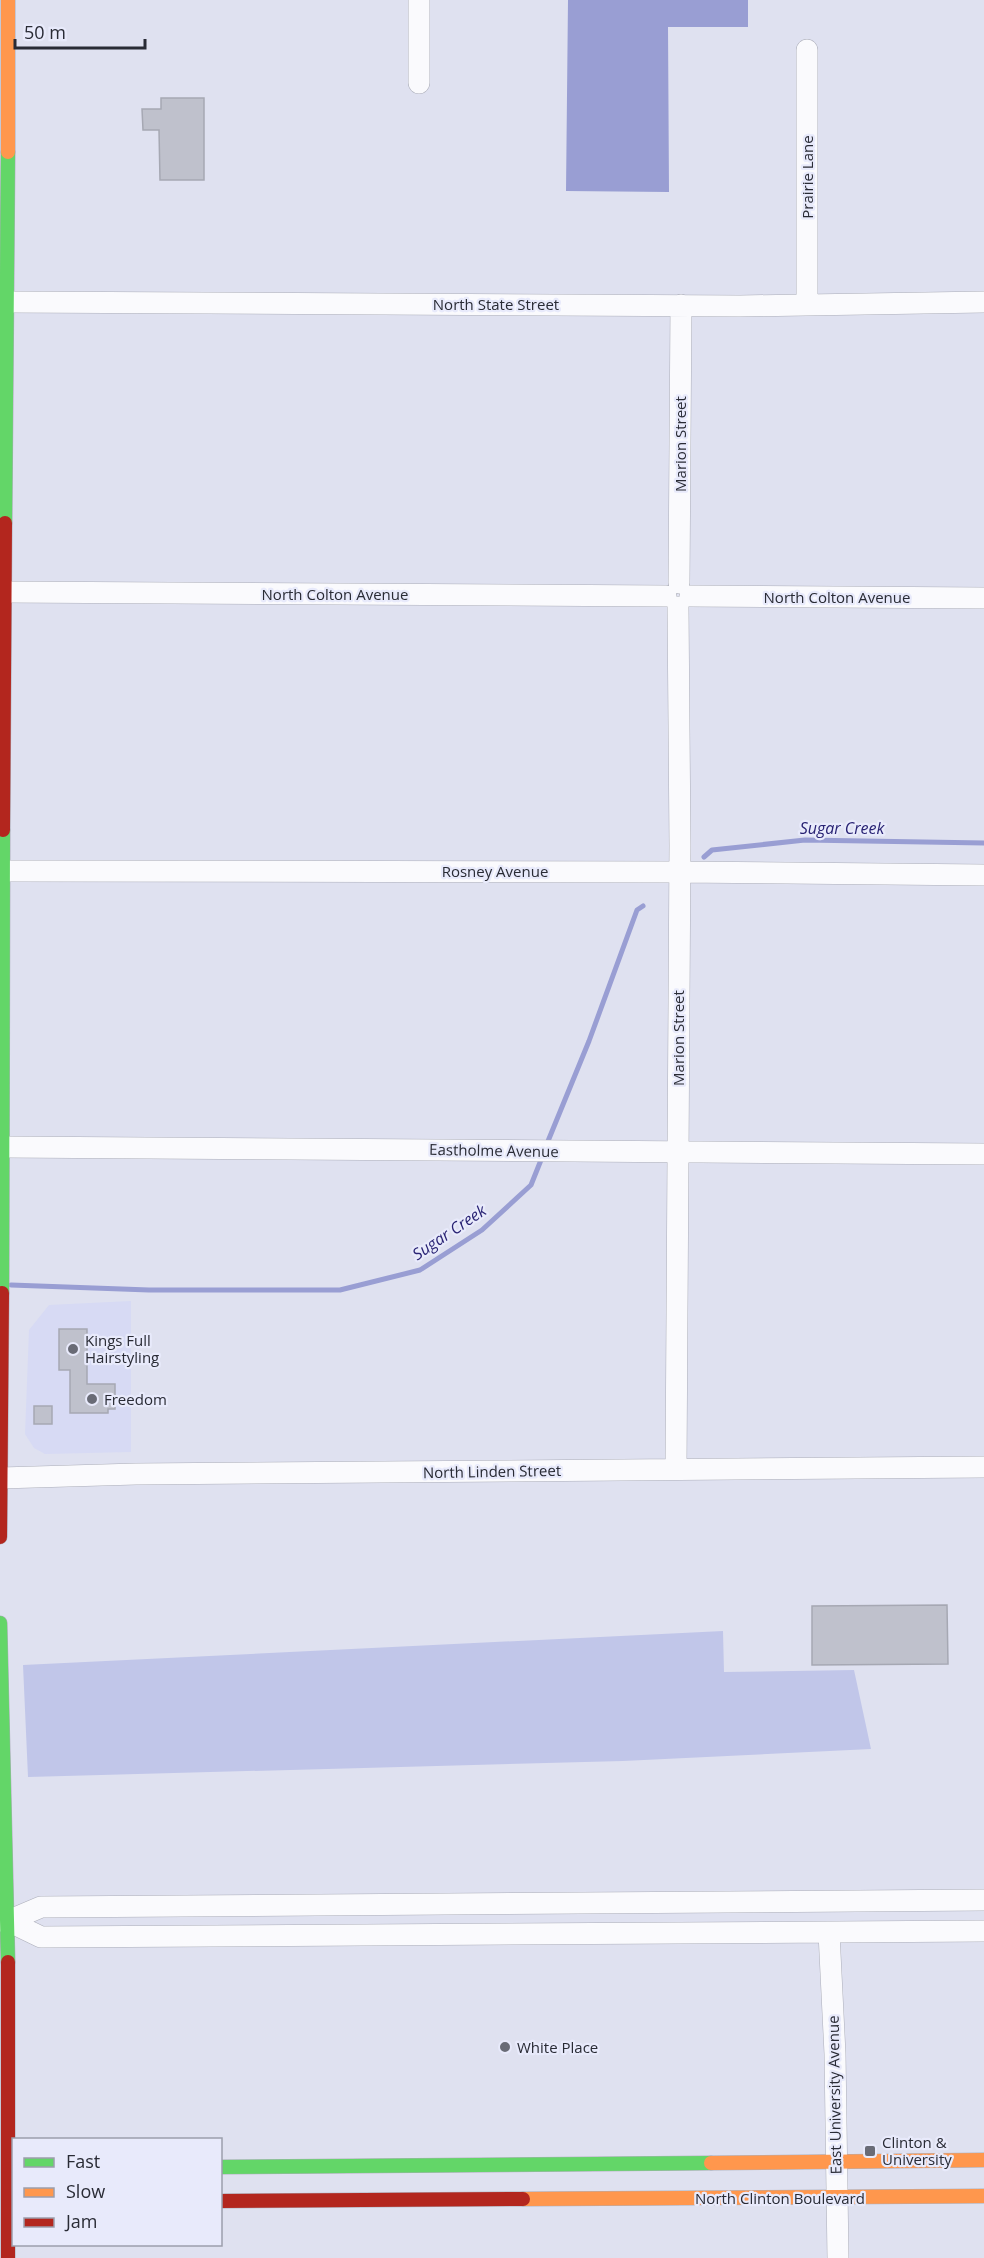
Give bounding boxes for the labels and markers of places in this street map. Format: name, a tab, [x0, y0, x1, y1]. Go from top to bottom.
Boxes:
place label: Kings Full Hairstyling	[85, 1330, 159, 1367]
marker: Kings Full Hairstyling	[66, 1342, 80, 1356]
place label: Freedom	[104, 1389, 167, 1409]
marker: Freedom	[85, 1392, 99, 1406]
place label: White Place	[517, 2037, 598, 2057]
marker: White Place	[498, 2040, 512, 2054]
place label: Clinton & University	[882, 2132, 952, 2169]
marker: Clinton & University	[863, 2144, 877, 2158]

